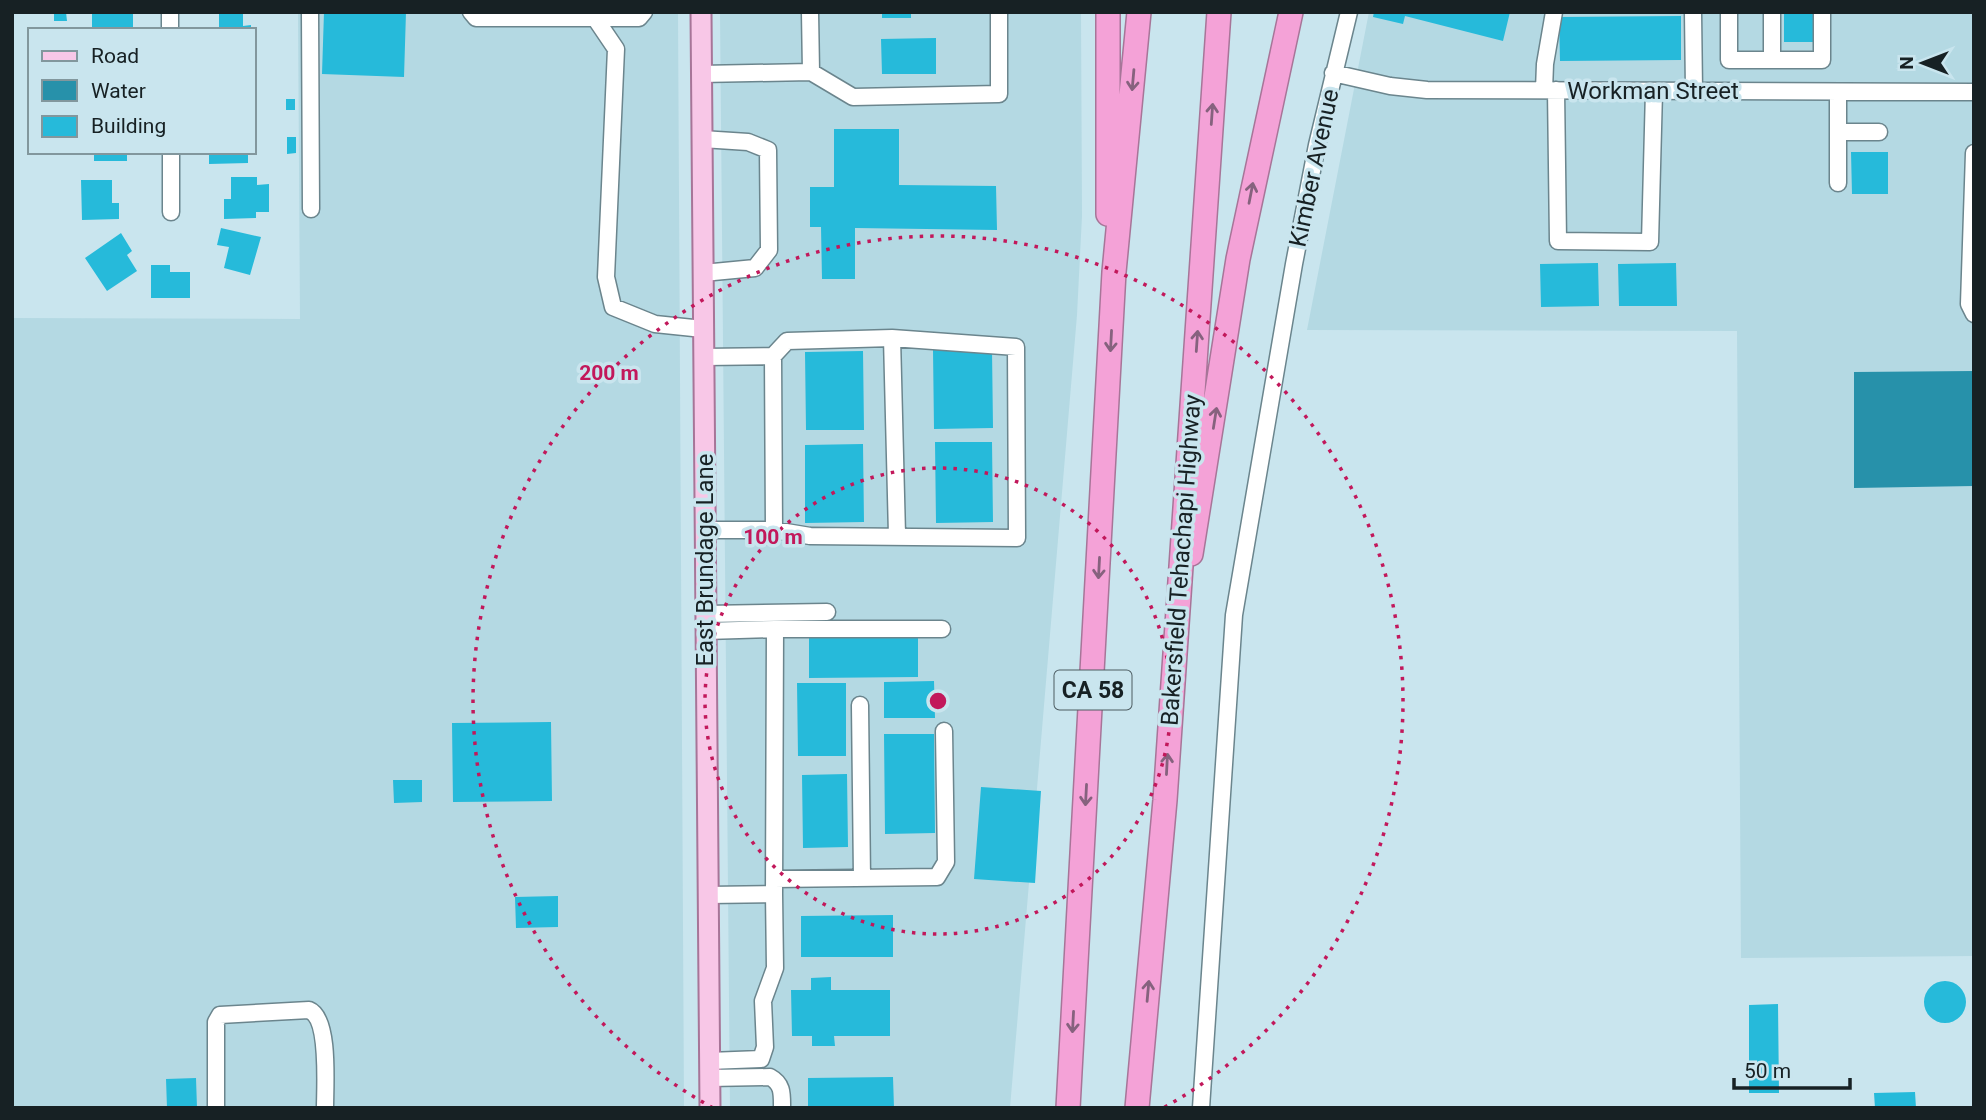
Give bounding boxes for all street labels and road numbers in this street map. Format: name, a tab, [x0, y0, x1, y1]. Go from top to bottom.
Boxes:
street label: Workman Street	[1567, 77, 1739, 105]
street label: Kimber Avenue	[1284, 86, 1344, 250]
street label: Bakersfield Tehachapi Highway	[1155, 393, 1207, 727]
street label: East Brundage Lane	[691, 453, 719, 667]
road number: CA 58	[1054, 670, 1132, 710]

